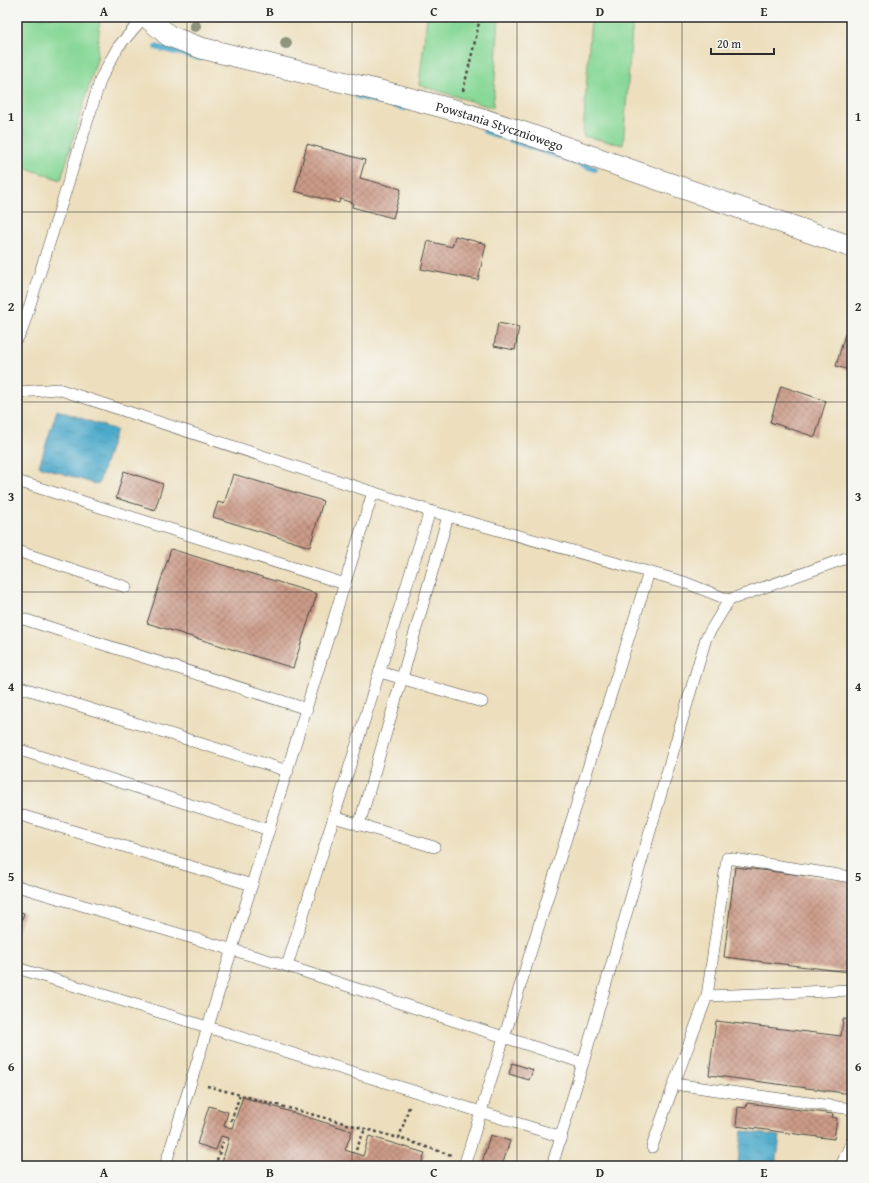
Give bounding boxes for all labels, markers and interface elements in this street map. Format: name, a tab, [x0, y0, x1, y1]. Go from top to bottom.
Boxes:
text: A	[100, 2, 109, 21]
text: B	[266, 2, 274, 21]
text: C	[430, 2, 438, 21]
text: D	[596, 2, 604, 21]
text: E	[761, 2, 768, 21]
scale bar	[711, 30, 774, 56]
text: 20 m	[717, 35, 741, 52]
street label: Powstania Styczniowego	[434, 97, 566, 156]
text: 1	[8, 107, 14, 126]
text: 1	[855, 107, 861, 126]
text: 2	[8, 297, 15, 316]
text: 2	[855, 297, 862, 316]
text: 3	[8, 487, 14, 506]
text: 3	[855, 487, 861, 506]
text: 4	[8, 677, 15, 696]
text: 4	[855, 677, 862, 696]
text: 5	[8, 867, 15, 886]
text: 5	[855, 867, 862, 886]
text: 6	[8, 1057, 15, 1076]
text: 6	[855, 1057, 862, 1076]
text: A	[100, 1163, 109, 1182]
text: B	[266, 1163, 274, 1182]
text: C	[430, 1163, 438, 1182]
text: D	[596, 1163, 604, 1182]
text: E	[761, 1163, 768, 1182]

